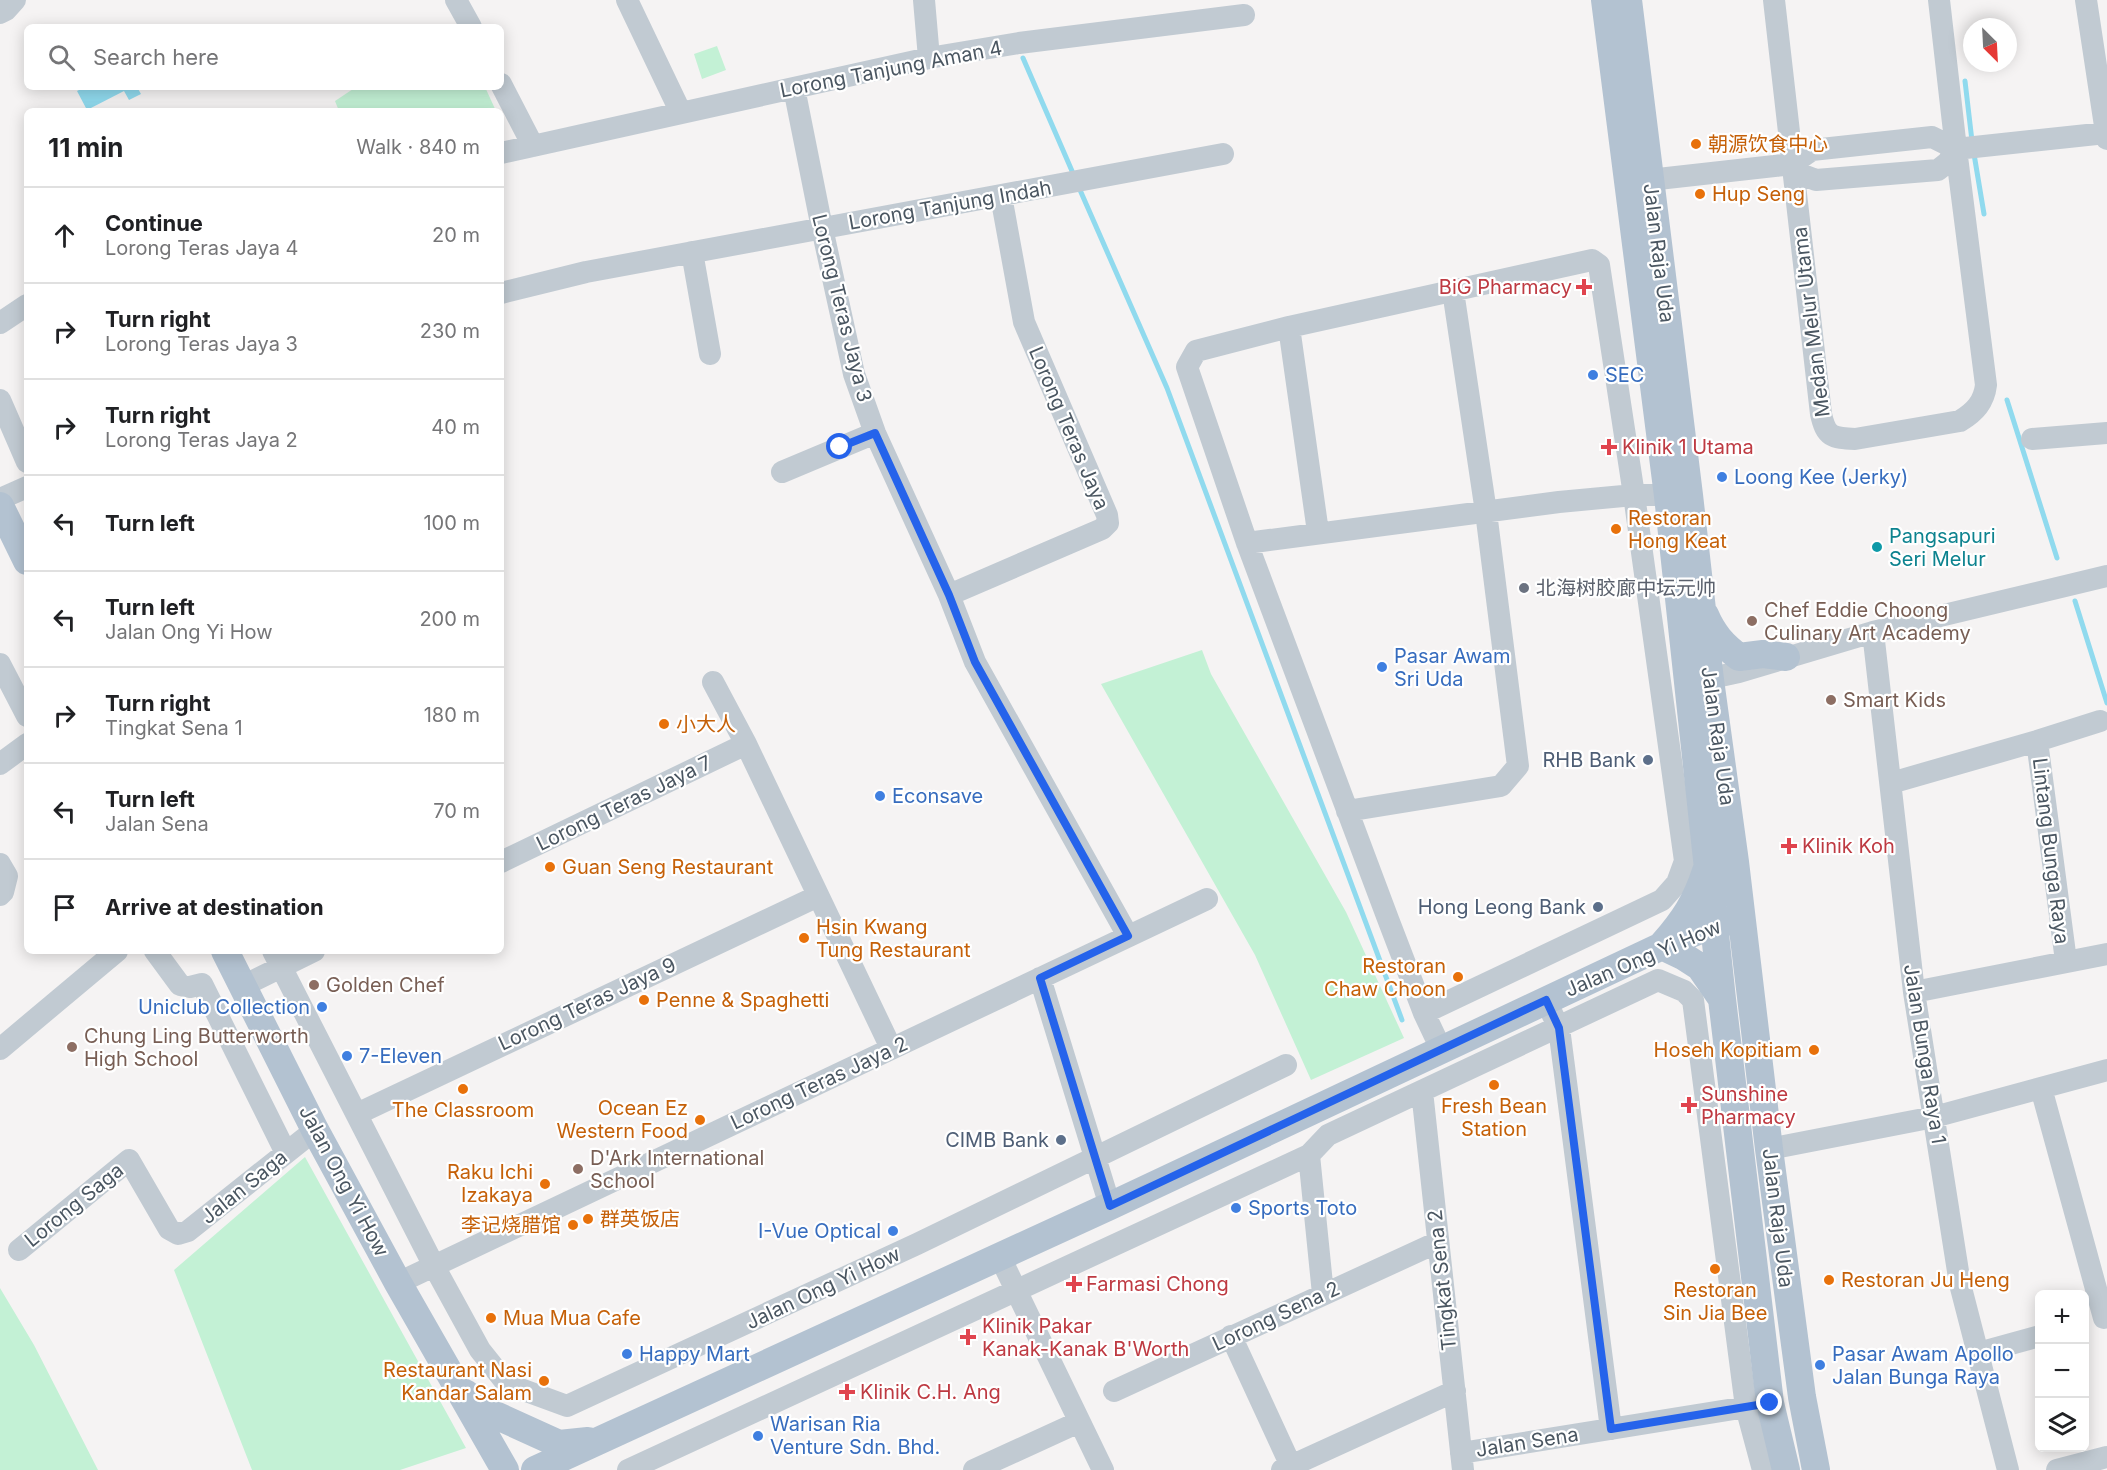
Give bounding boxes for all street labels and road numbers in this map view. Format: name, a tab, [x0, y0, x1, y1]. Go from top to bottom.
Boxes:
street label: Lorong Tanjung Aman 4	[778, 36, 1004, 102]
street label: Lorong Tanjung Indah	[847, 175, 1053, 235]
street label: Jalan Raja Uda	[1639, 182, 1679, 324]
street label: Lorong Teras Jaya 3	[807, 212, 877, 404]
street label: Medan Melur Utama	[1787, 225, 1835, 419]
street label: Lorong Teras Jaya	[1024, 343, 1114, 513]
street label: Jalan Raja Uda	[1696, 665, 1740, 807]
street label: Lorong Teras Jaya 7	[533, 750, 715, 856]
street label: Lintang Bunga Raya	[2028, 756, 2074, 946]
street label: Jalan Ong Yi How	[1561, 914, 1725, 1002]
street label: Lorong Teras Jaya 9	[495, 952, 679, 1056]
street label: Jalan Bunga Raya 1	[1899, 962, 1951, 1146]
street label: Lorong Teras Jaya 2	[727, 1031, 911, 1135]
street label: Jalan Ong Yi How	[294, 1101, 394, 1261]
street label: Jalan Saga	[196, 1145, 292, 1229]
street label: Jalan Raja Uda	[1758, 1147, 1798, 1289]
street label: Lorong Saga	[20, 1158, 128, 1252]
street label: Tingkat Sena 2	[1423, 1208, 1461, 1352]
street label: Jalan Ong Yi How	[742, 1242, 904, 1334]
street label: Lorong Sena 2	[1209, 1276, 1343, 1356]
street label: Jalan Sena	[1474, 1422, 1580, 1462]

